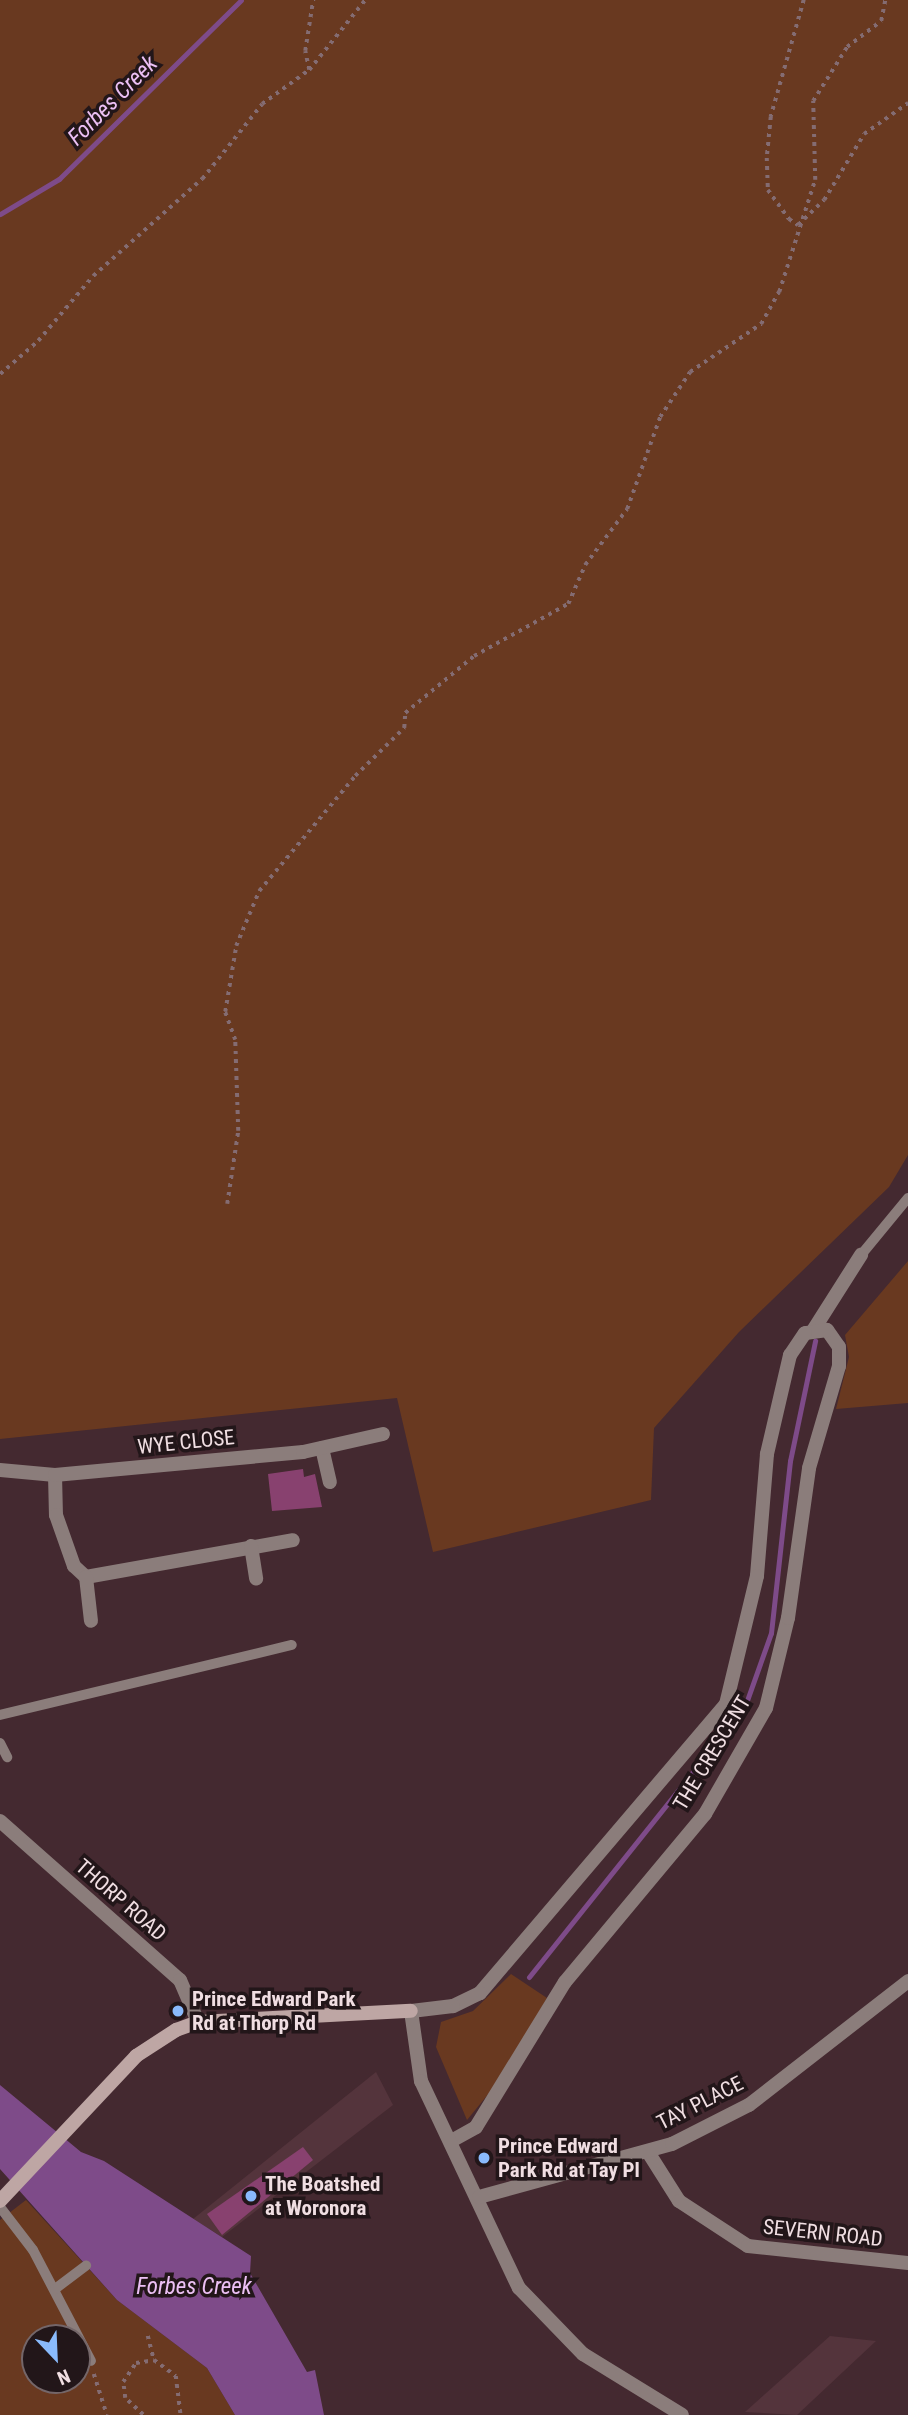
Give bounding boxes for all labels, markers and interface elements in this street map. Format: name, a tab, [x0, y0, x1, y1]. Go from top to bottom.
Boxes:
water label: Forbes Creek	[62, 50, 164, 152]
street label: WYE CLOSE	[136, 1424, 236, 1460]
street label: THE CRESCENT	[668, 1691, 756, 1815]
street label: THORP ROAD	[71, 1854, 171, 1946]
place label: Prince Edward Park Rd at Thorp Rd	[192, 1986, 355, 2036]
marker: Prince Edward Park Rd at Thorp Rd	[170, 2003, 186, 2019]
street label: TAY PLACE	[653, 2071, 747, 2135]
place label: Prince Edward Park Rd at Tay Pl	[498, 2133, 640, 2183]
marker: Prince Edward Park Rd at Tay Pl	[476, 2150, 492, 2166]
place label: The Boatshed at Woronora	[265, 2171, 381, 2221]
marker: The Boatshed at Woronora	[243, 2188, 259, 2204]
street label: SEVERN ROAD	[762, 2214, 884, 2252]
water label: Forbes Creek	[136, 2273, 252, 2301]
north arrow	[21, 2324, 91, 2394]
text: N	[54, 2364, 73, 2390]

